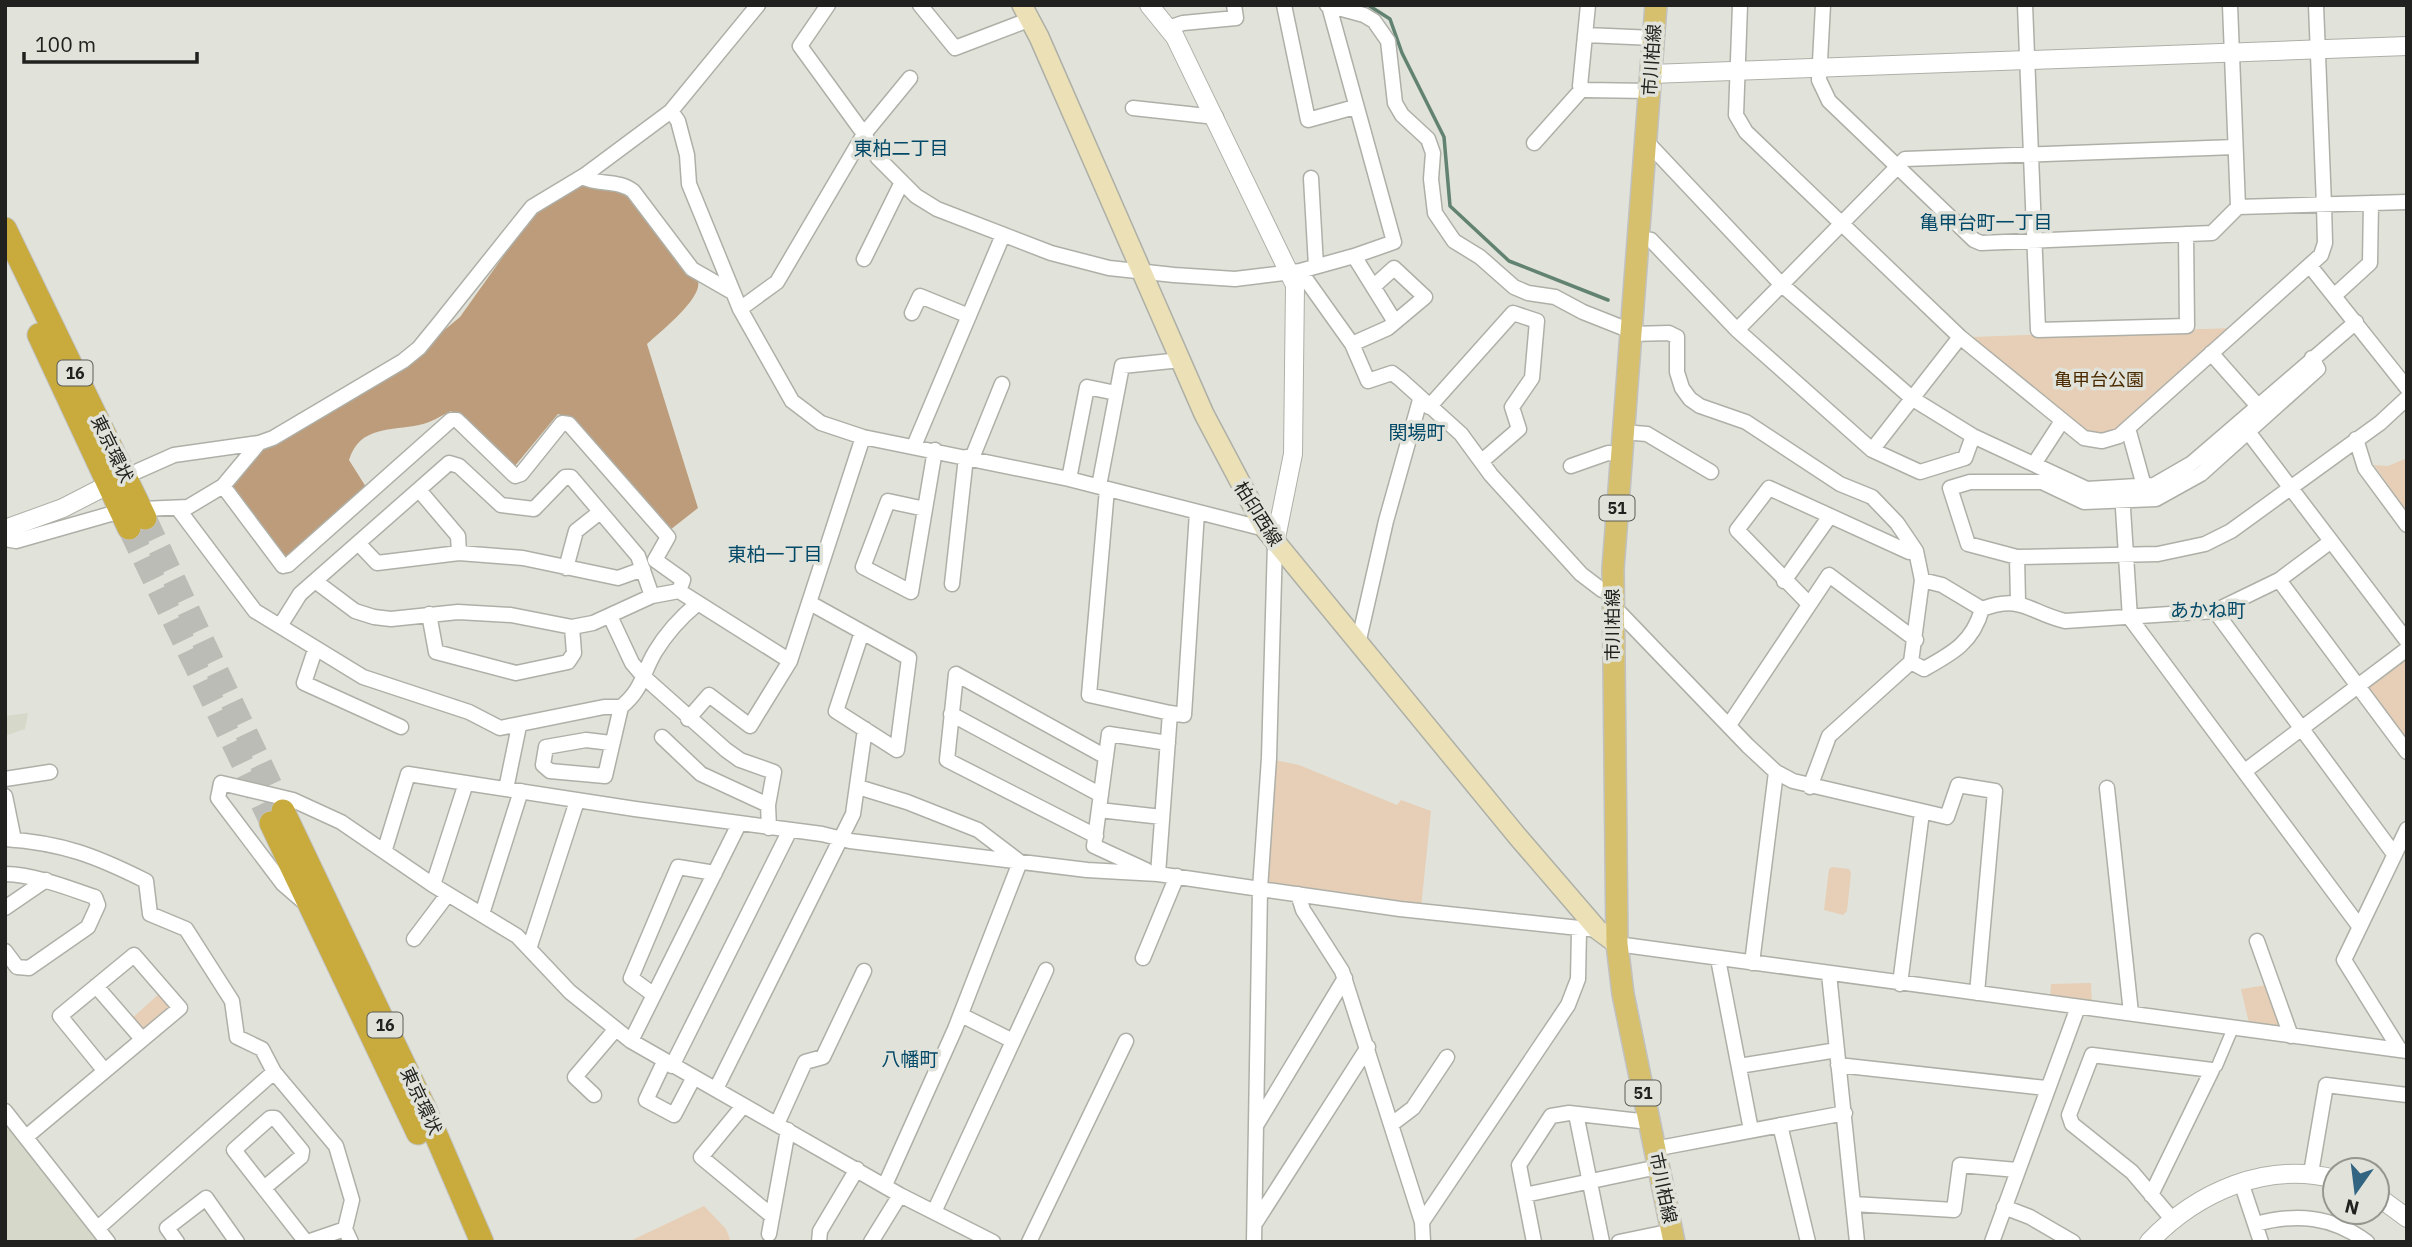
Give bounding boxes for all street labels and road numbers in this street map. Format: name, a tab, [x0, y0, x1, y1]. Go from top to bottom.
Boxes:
street label: 市川柏線	[1638, 23, 1665, 97]
road number: 16	[57, 360, 92, 386]
street label: 東京環状	[86, 411, 139, 486]
street label: 柏印西線	[1230, 477, 1287, 550]
road number: 51	[1600, 495, 1634, 520]
street label: 市川柏線	[1601, 589, 1624, 661]
road number: 16	[368, 1012, 402, 1037]
street label: 東京環状	[396, 1063, 447, 1138]
road number: 51	[1626, 1080, 1660, 1106]
street label: 市川柏線	[1645, 1150, 1682, 1226]

